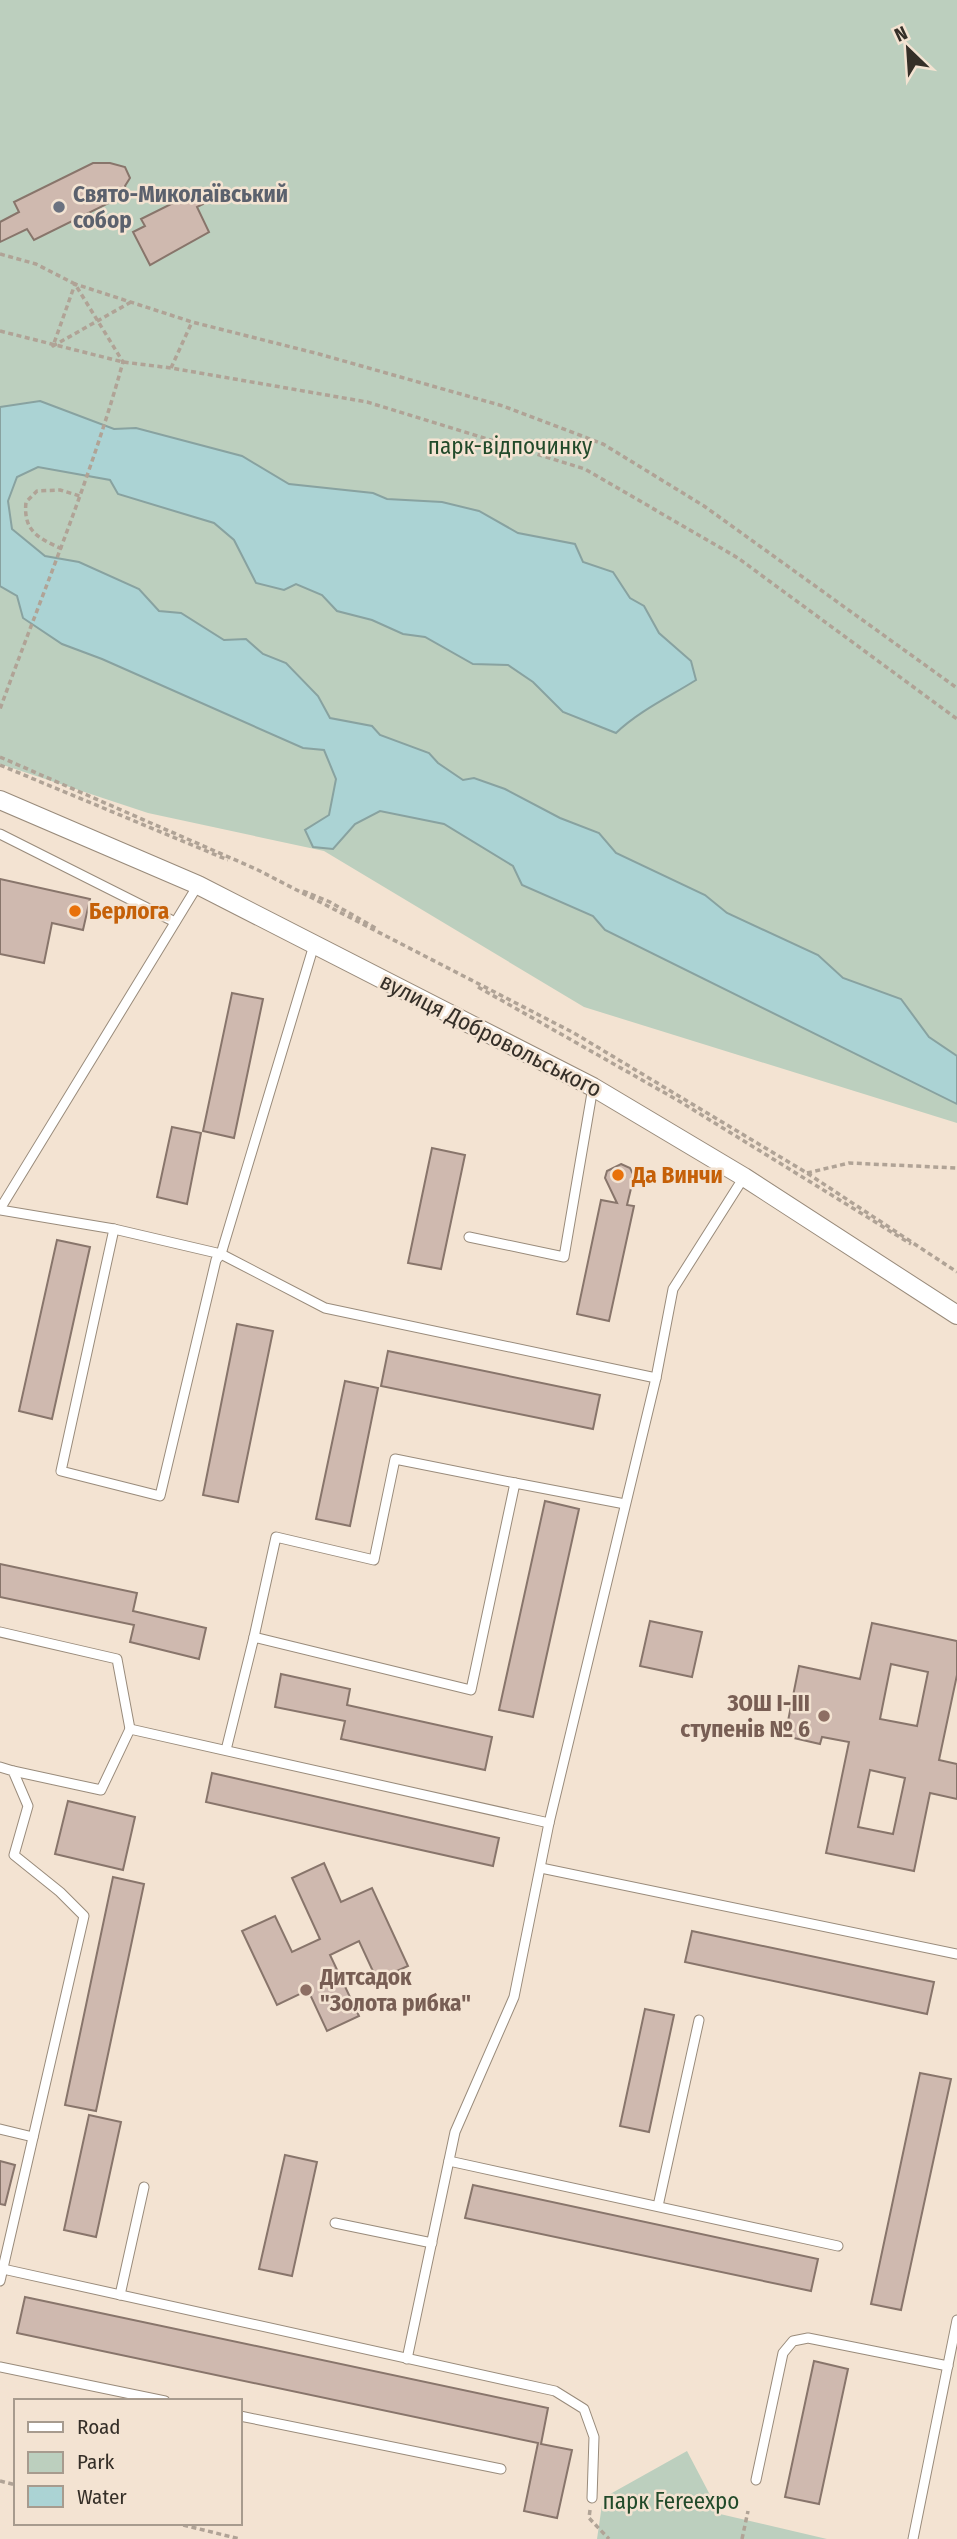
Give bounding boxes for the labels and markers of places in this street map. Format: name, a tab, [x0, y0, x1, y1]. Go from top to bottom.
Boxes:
place label: Свято-Миколаївський собор	[73, 180, 288, 234]
marker: Свято-Миколаївський собор	[51, 199, 67, 215]
place label: Берлога	[89, 897, 169, 925]
marker: Берлога	[67, 903, 83, 919]
place label: Да Винчи	[631, 1161, 723, 1189]
marker: Да Винчи	[610, 1167, 626, 1183]
place label: ЗОШ І-ІІІ ступенів № 6	[680, 1689, 810, 1743]
marker: ЗОШ І-ІІІ ступенів № 6	[816, 1708, 832, 1724]
place label: Дитсадок "Золота рибка"	[319, 1963, 471, 2017]
marker: Дитсадок "Золота рибка"	[298, 1982, 314, 1998]

